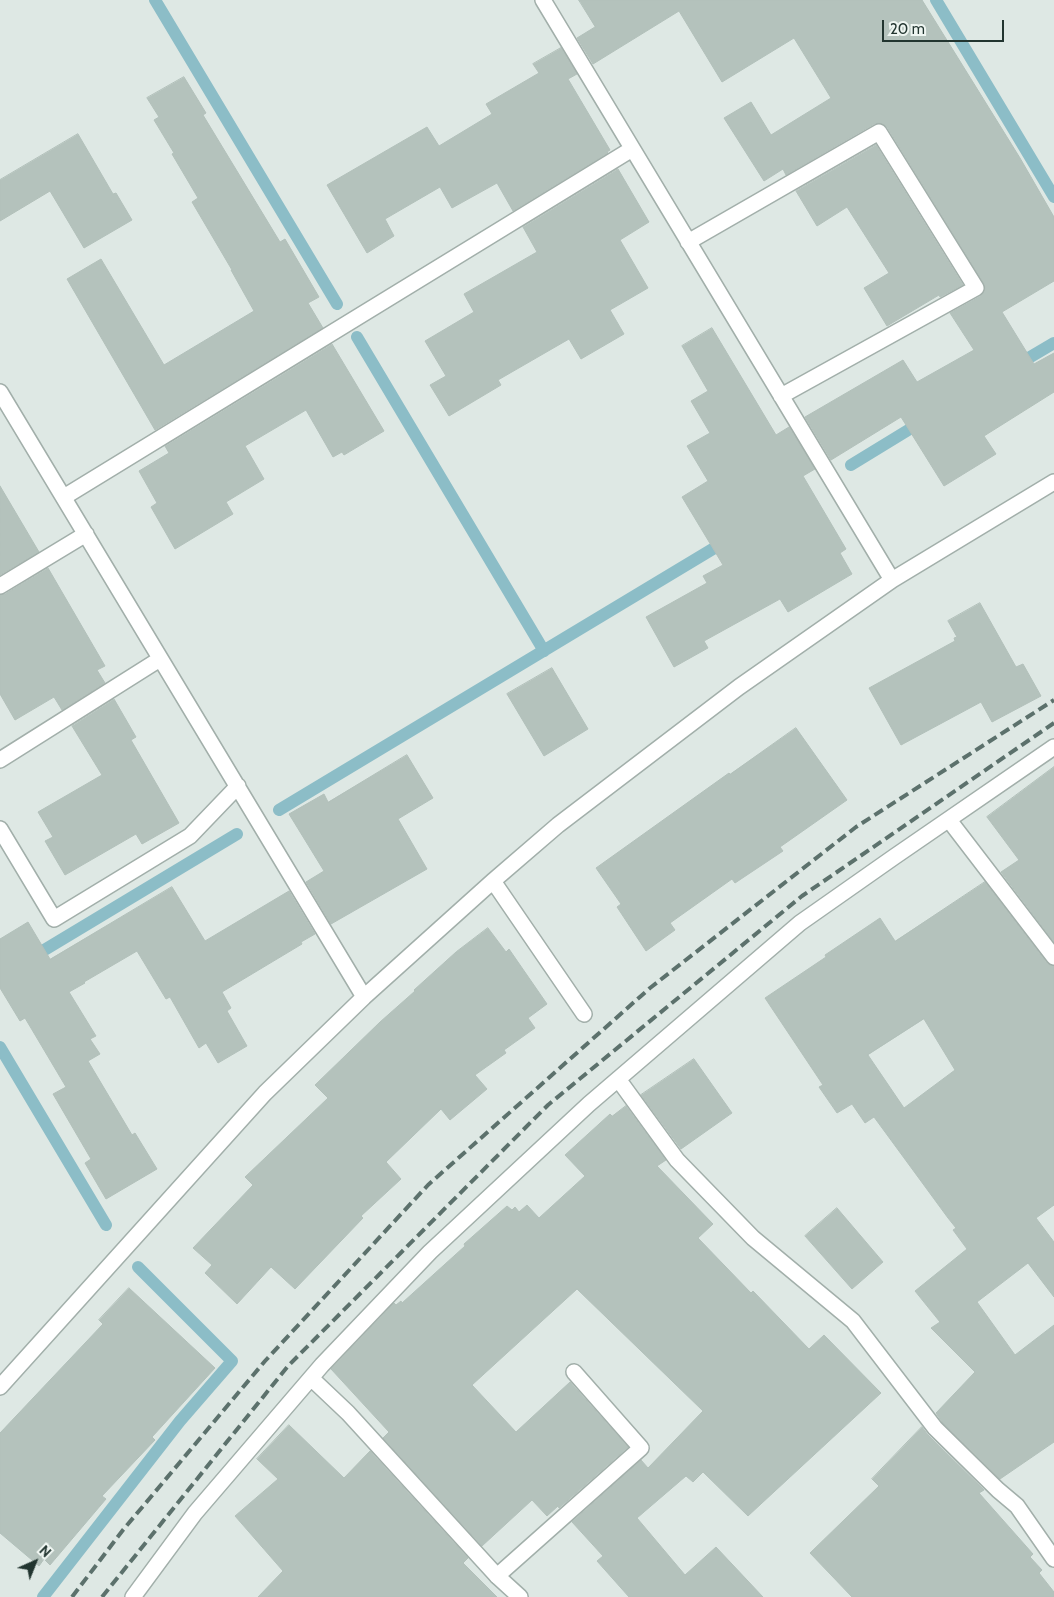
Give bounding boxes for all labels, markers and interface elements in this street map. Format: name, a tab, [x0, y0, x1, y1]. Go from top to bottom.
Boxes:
scale bar	[884, 10, 1006, 42]
text: 20 m	[890, 20, 925, 38]
north arrow	[10, 1537, 60, 1587]
text: N	[36, 1541, 55, 1561]

